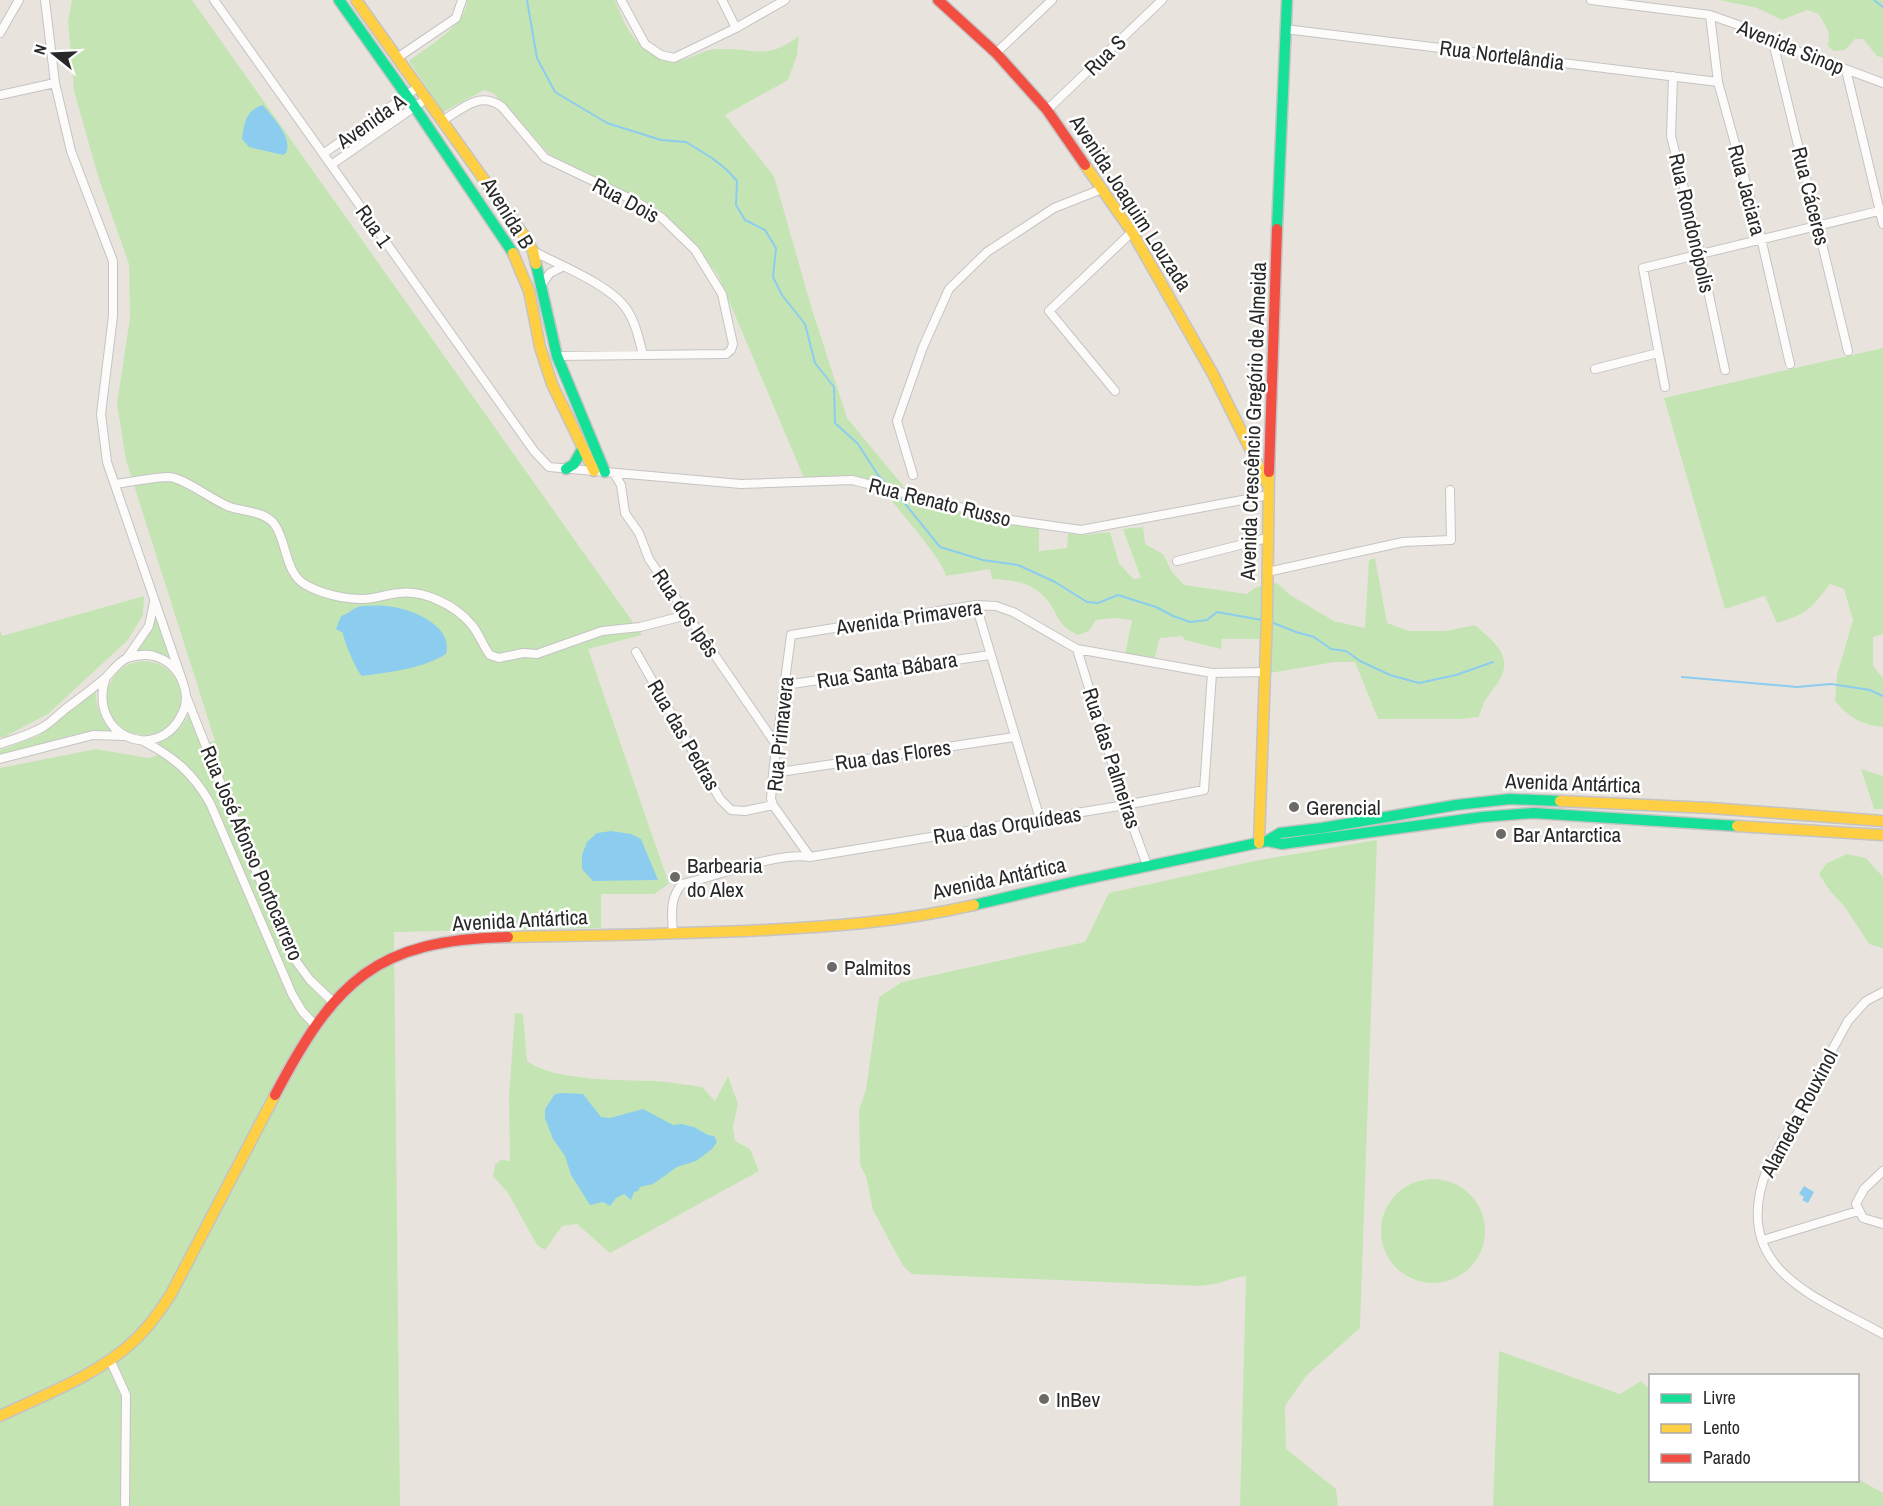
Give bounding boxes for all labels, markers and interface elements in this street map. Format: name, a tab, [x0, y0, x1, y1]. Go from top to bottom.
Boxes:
street label: Avenida Sinop	[1732, 12, 1849, 82]
north arrow	[24, 24, 84, 84]
street label: Rua S	[1078, 28, 1132, 82]
street label: Rua Nortelândia	[1438, 33, 1566, 77]
text: N	[28, 41, 52, 57]
street label: Avenida A	[330, 86, 412, 156]
street label: Avenida Joaquim Louzada	[1063, 108, 1199, 297]
street label: Rua Jaciara	[1721, 141, 1773, 239]
street label: Rua Cáceres	[1785, 144, 1837, 248]
street label: Rua Rondonópolis	[1662, 150, 1722, 296]
street label: Rua Dois	[588, 170, 664, 230]
street label: Avenida B	[474, 171, 541, 254]
street label: Rua 1	[349, 199, 399, 253]
street label: Avenida Crescêncio Gregório de Almeida	[1233, 261, 1273, 582]
street label: Rua Renato Russo	[866, 470, 1014, 534]
street label: Rua dos Ipês	[646, 563, 726, 663]
street label: Avenida Primavera	[833, 592, 984, 642]
street label: Rua Santa Bábara	[815, 645, 960, 695]
street label: Rua das Pedras	[641, 674, 727, 796]
street label: Rua Primavera	[760, 674, 801, 793]
street label: Rua das Palmeiras	[1076, 684, 1148, 832]
street label: Rua das Flores	[833, 733, 953, 777]
street label: Rua José Afonso Portocarrero	[194, 741, 310, 965]
street label: Avenida Antártica	[1504, 766, 1642, 800]
place label: Gerencial	[1306, 793, 1381, 822]
street label: Rua das Orquídeas	[931, 799, 1083, 851]
marker: Gerencial	[1287, 800, 1301, 814]
place label: Bar Antarctica	[1513, 820, 1622, 849]
marker: Bar Antarctica	[1494, 827, 1508, 841]
street label: Avenida Antártica	[929, 850, 1069, 906]
place label: Barbearia do Alex	[687, 851, 763, 904]
marker: Barbearia do Alex	[668, 870, 682, 884]
street label: Avenida Antártica	[450, 902, 589, 938]
place label: Palmitos	[844, 953, 911, 982]
marker: Palmitos	[825, 960, 839, 974]
street label: Alameda Rouxinol	[1753, 1044, 1845, 1183]
legend	[1649, 1374, 1859, 1482]
place label: InBev	[1056, 1385, 1100, 1414]
text: Livre	[1703, 1385, 1736, 1410]
marker: InBev	[1037, 1392, 1051, 1406]
text: Lento	[1703, 1415, 1740, 1440]
text: Parado	[1703, 1445, 1751, 1470]

